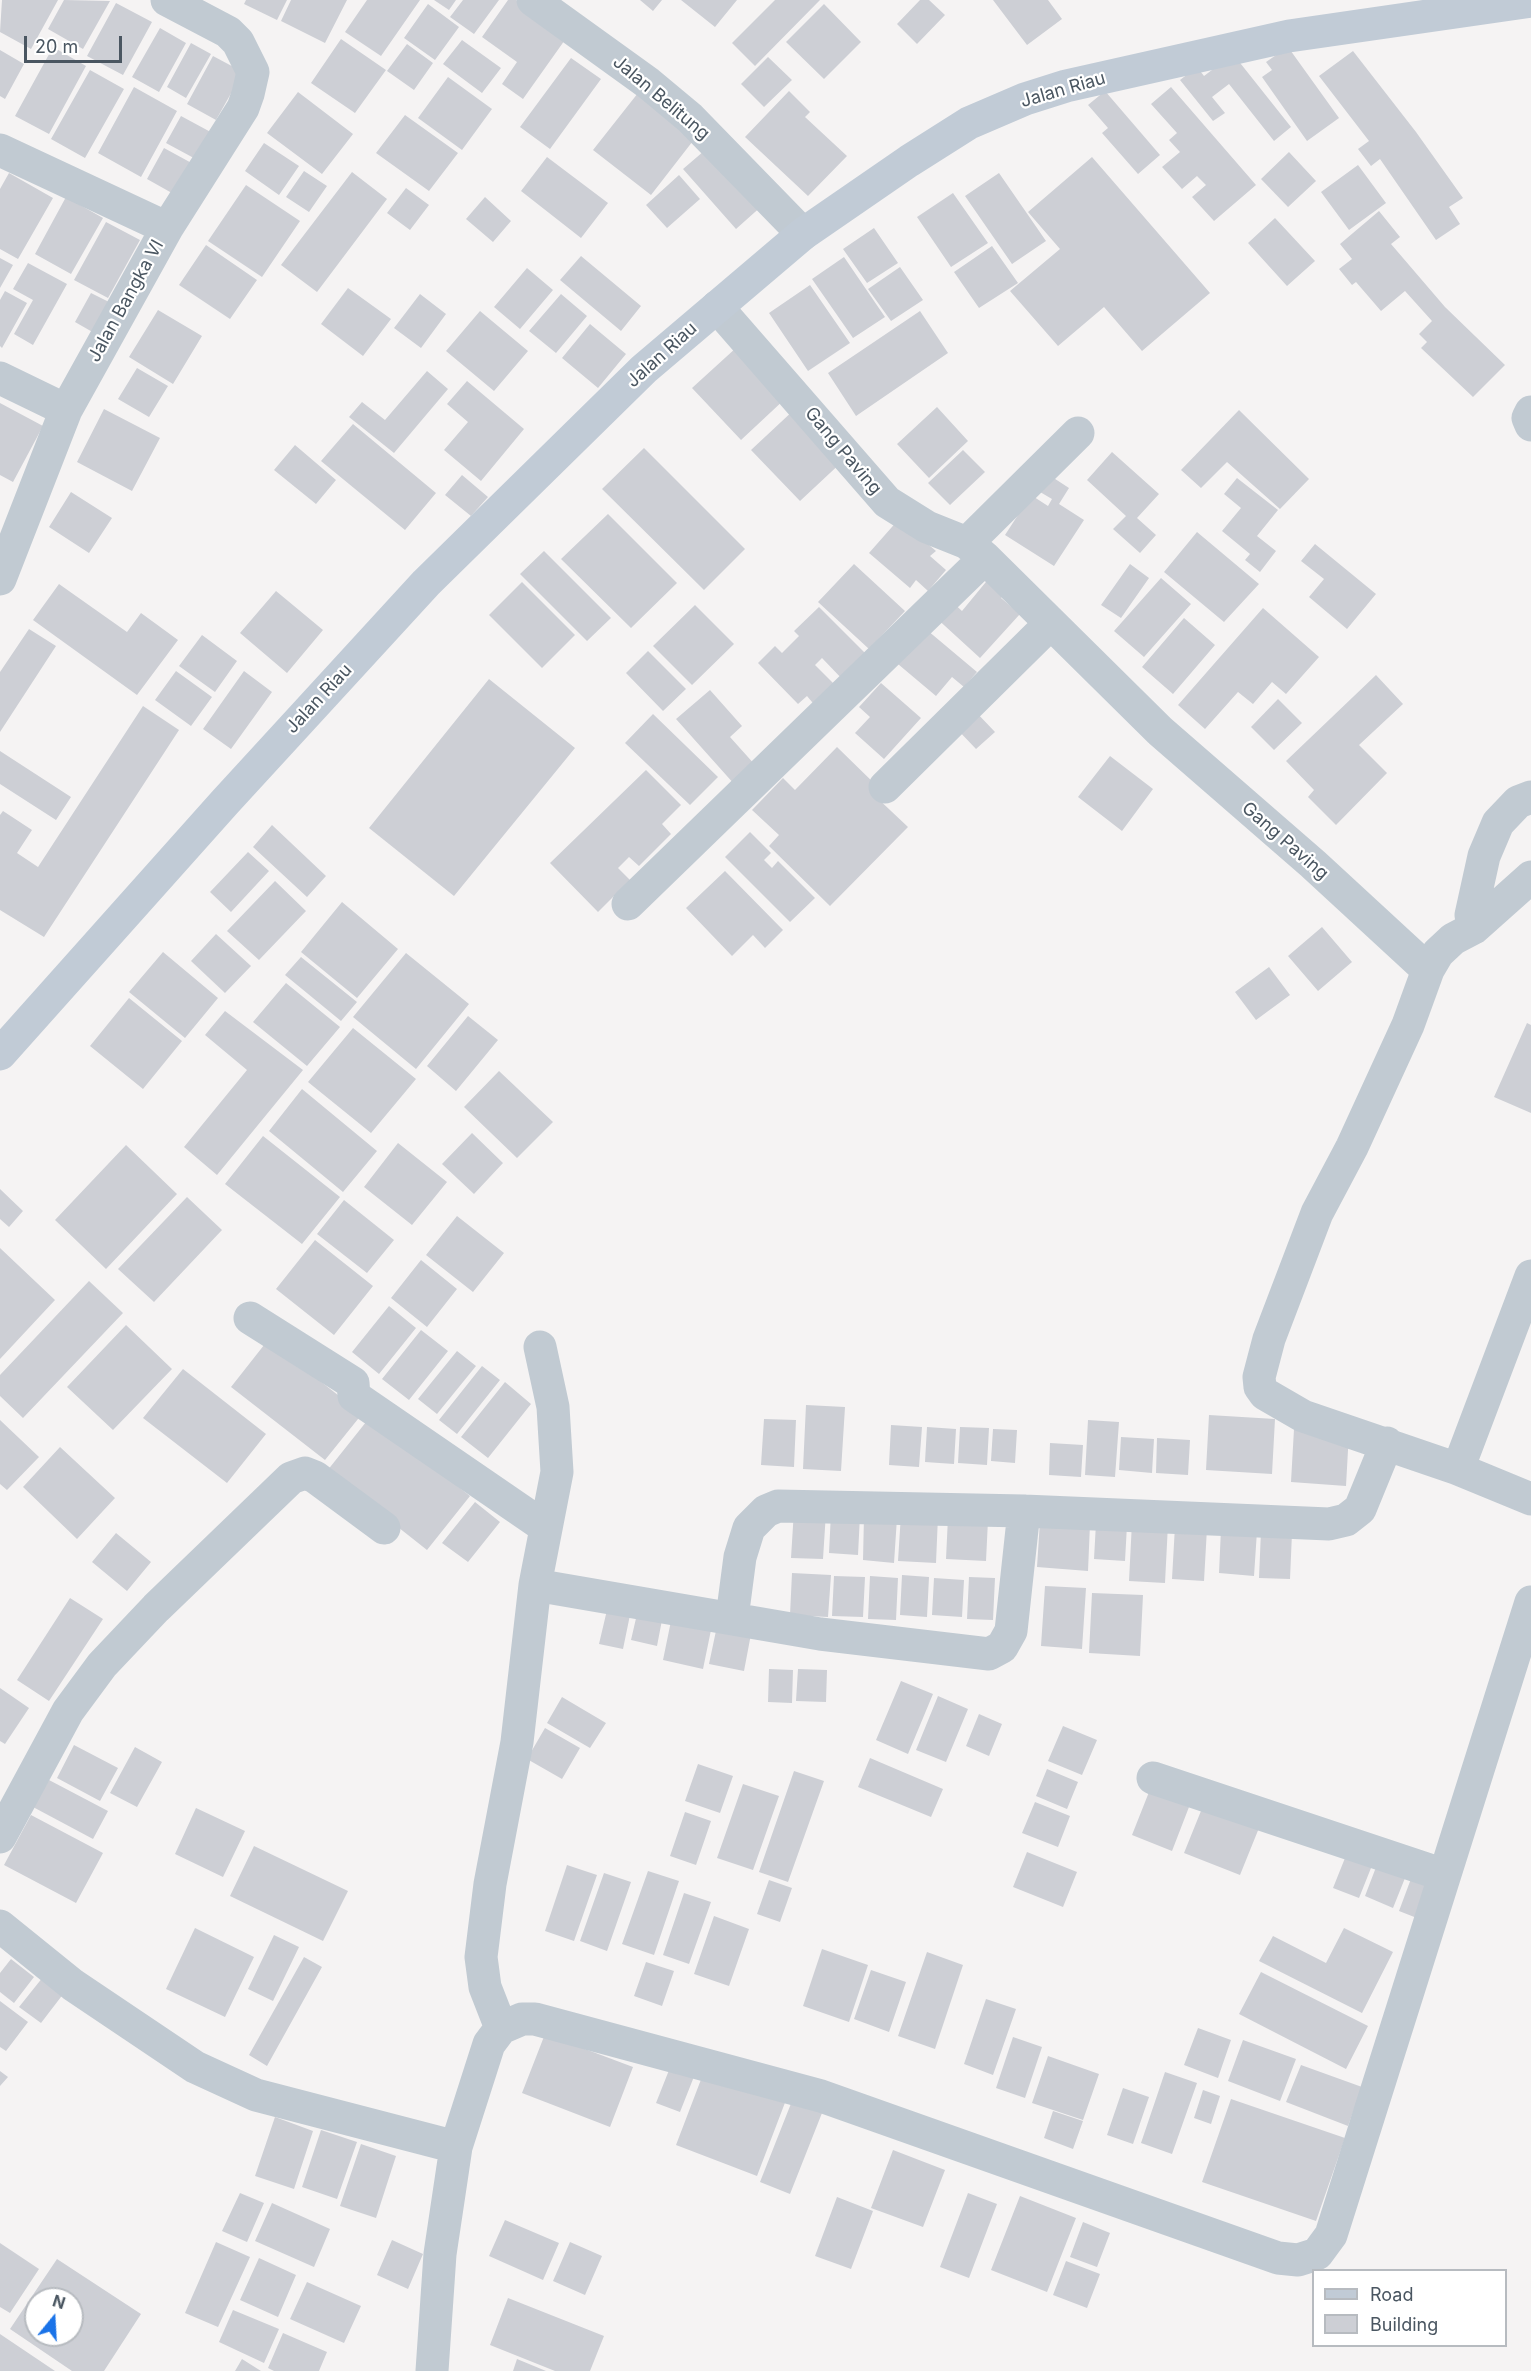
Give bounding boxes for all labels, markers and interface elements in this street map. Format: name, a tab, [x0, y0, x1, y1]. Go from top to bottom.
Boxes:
scale bar	[27, 24, 124, 62]
text: 20 m	[35, 36, 78, 57]
street label: Jalan Belitung	[608, 51, 714, 145]
street label: Jalan Riau	[1018, 68, 1108, 112]
street label: Jalan Bangka VI	[83, 236, 169, 366]
street label: Jalan Riau	[622, 318, 702, 392]
street label: Gang Paving	[800, 403, 886, 499]
street label: Jalan Riau	[281, 660, 357, 738]
street label: Gang Paving	[1237, 797, 1333, 885]
legend	[1312, 2269, 1507, 2347]
text: Road	[1370, 2284, 1413, 2305]
north arrow	[24, 2287, 84, 2347]
text: N	[50, 2290, 68, 2313]
text: Building	[1370, 2314, 1438, 2335]

